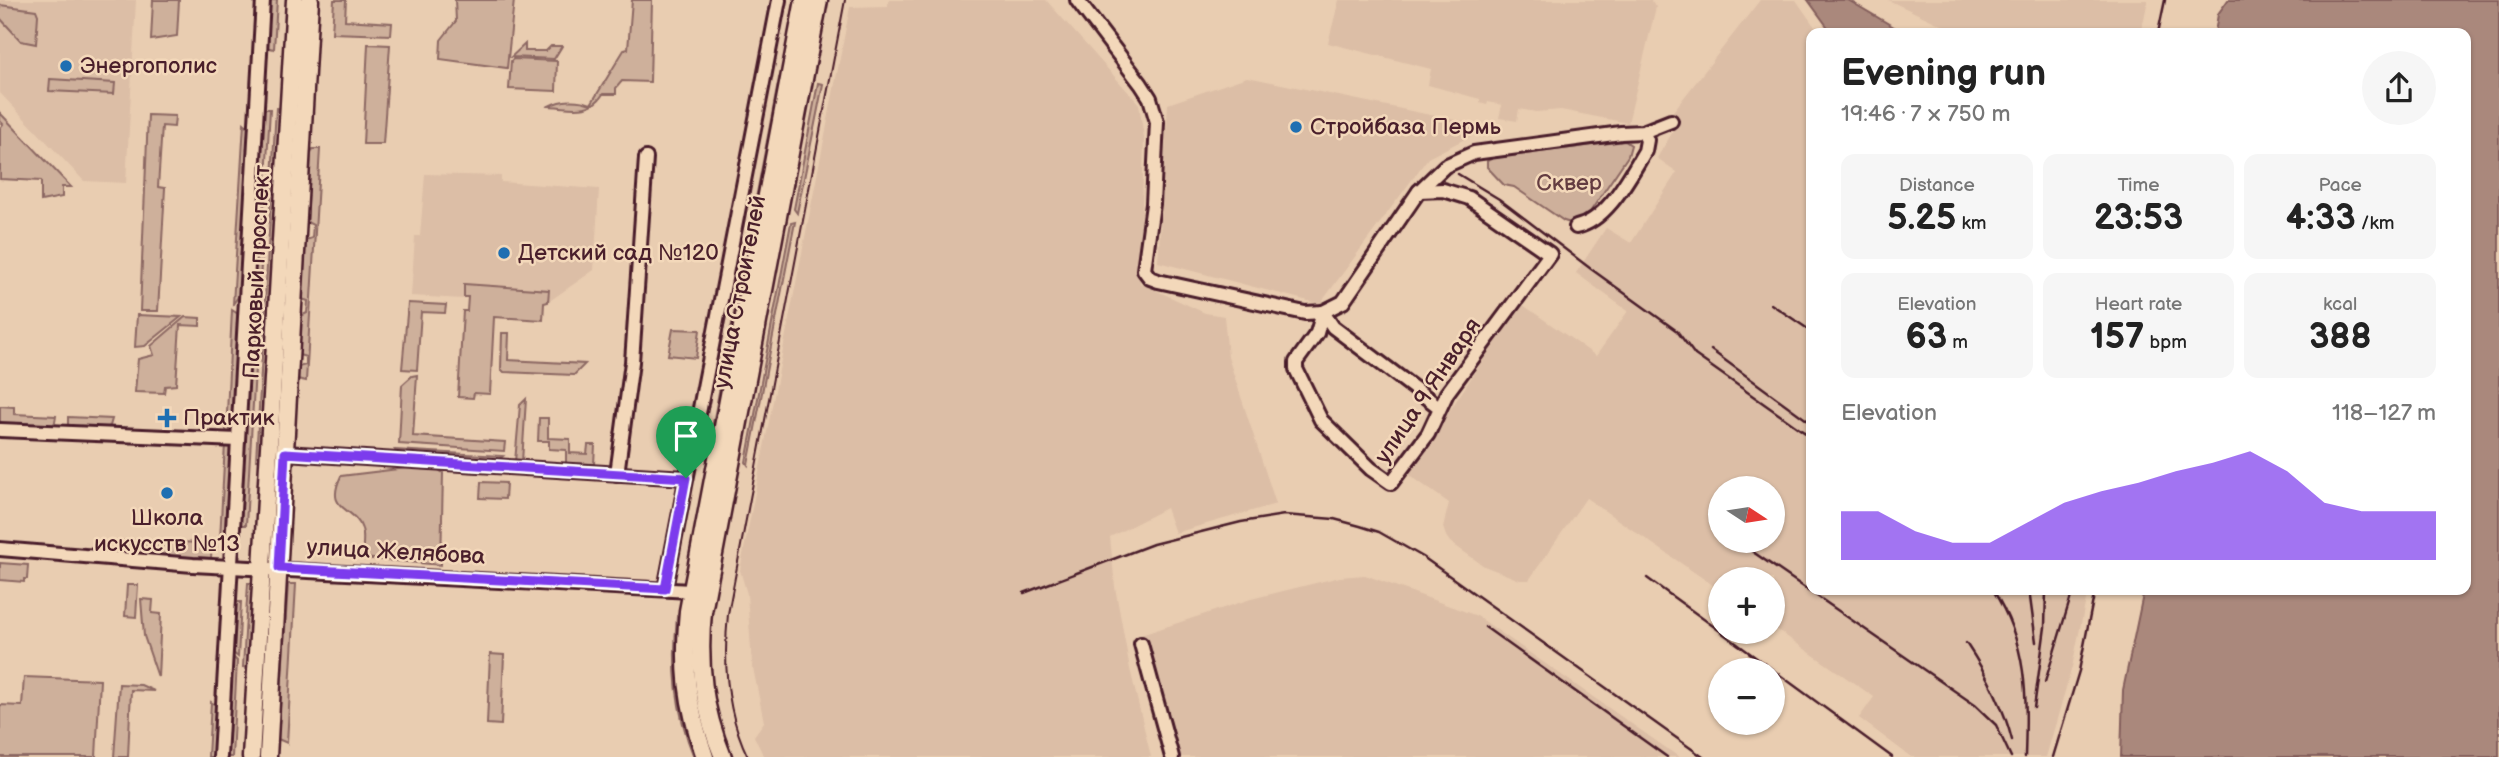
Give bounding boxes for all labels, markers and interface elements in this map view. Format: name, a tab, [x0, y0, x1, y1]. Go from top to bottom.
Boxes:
text: Evening run	[1841, 51, 2046, 96]
button: share	[2362, 51, 2436, 125]
place label: Энергополис	[80, 52, 217, 80]
marker: Энергополис	[58, 58, 74, 74]
text: 19:46 · 7 × 750 m	[1841, 100, 2011, 128]
place label: Стройбаза Пермь	[1310, 113, 1501, 141]
marker: Стройбаза Пермь	[1288, 119, 1304, 135]
street label: Парковый проспект	[237, 164, 277, 380]
park label: Сквер	[1536, 169, 1602, 197]
text: Distance	[1899, 174, 1975, 197]
text: Time	[2117, 174, 2160, 197]
text: Pace	[2319, 174, 2362, 197]
street label: улица Строителей	[708, 193, 772, 391]
text: 5.25	[1887, 197, 1956, 240]
text: 23:53	[2094, 197, 2183, 240]
text: 4:33	[2286, 197, 2356, 240]
text: km	[1956, 212, 1986, 235]
text: /km	[2356, 212, 2394, 235]
place label: Детский сад №120	[518, 239, 719, 267]
marker: Детский сад №120	[496, 245, 512, 261]
text: Elevation	[1897, 293, 1976, 316]
text: Heart rate	[2095, 293, 2182, 316]
text: kcal	[2323, 293, 2357, 316]
street label: улица 9 Января	[1369, 313, 1487, 469]
text: 63	[1906, 316, 1947, 359]
text: 157	[2090, 316, 2144, 359]
text: 388	[2309, 316, 2371, 359]
text: m	[1947, 331, 1968, 354]
text: bpm	[2144, 331, 2187, 354]
text: Elevation	[1841, 399, 1937, 427]
text: 118–127 m	[2332, 399, 2436, 427]
place label: Практик	[183, 404, 276, 432]
pin	[656, 406, 716, 478]
marker: Практик	[157, 408, 177, 428]
icon: arrive	[667, 417, 705, 455]
north arrow	[1708, 476, 1785, 553]
map controls	[1708, 476, 1785, 735]
marker: Школа искусств №13	[159, 485, 175, 501]
place label: Школа искусств №13	[94, 504, 240, 558]
street label: улица Желябова	[306, 533, 486, 571]
button: +	[1708, 567, 1785, 644]
button: −	[1708, 658, 1785, 735]

